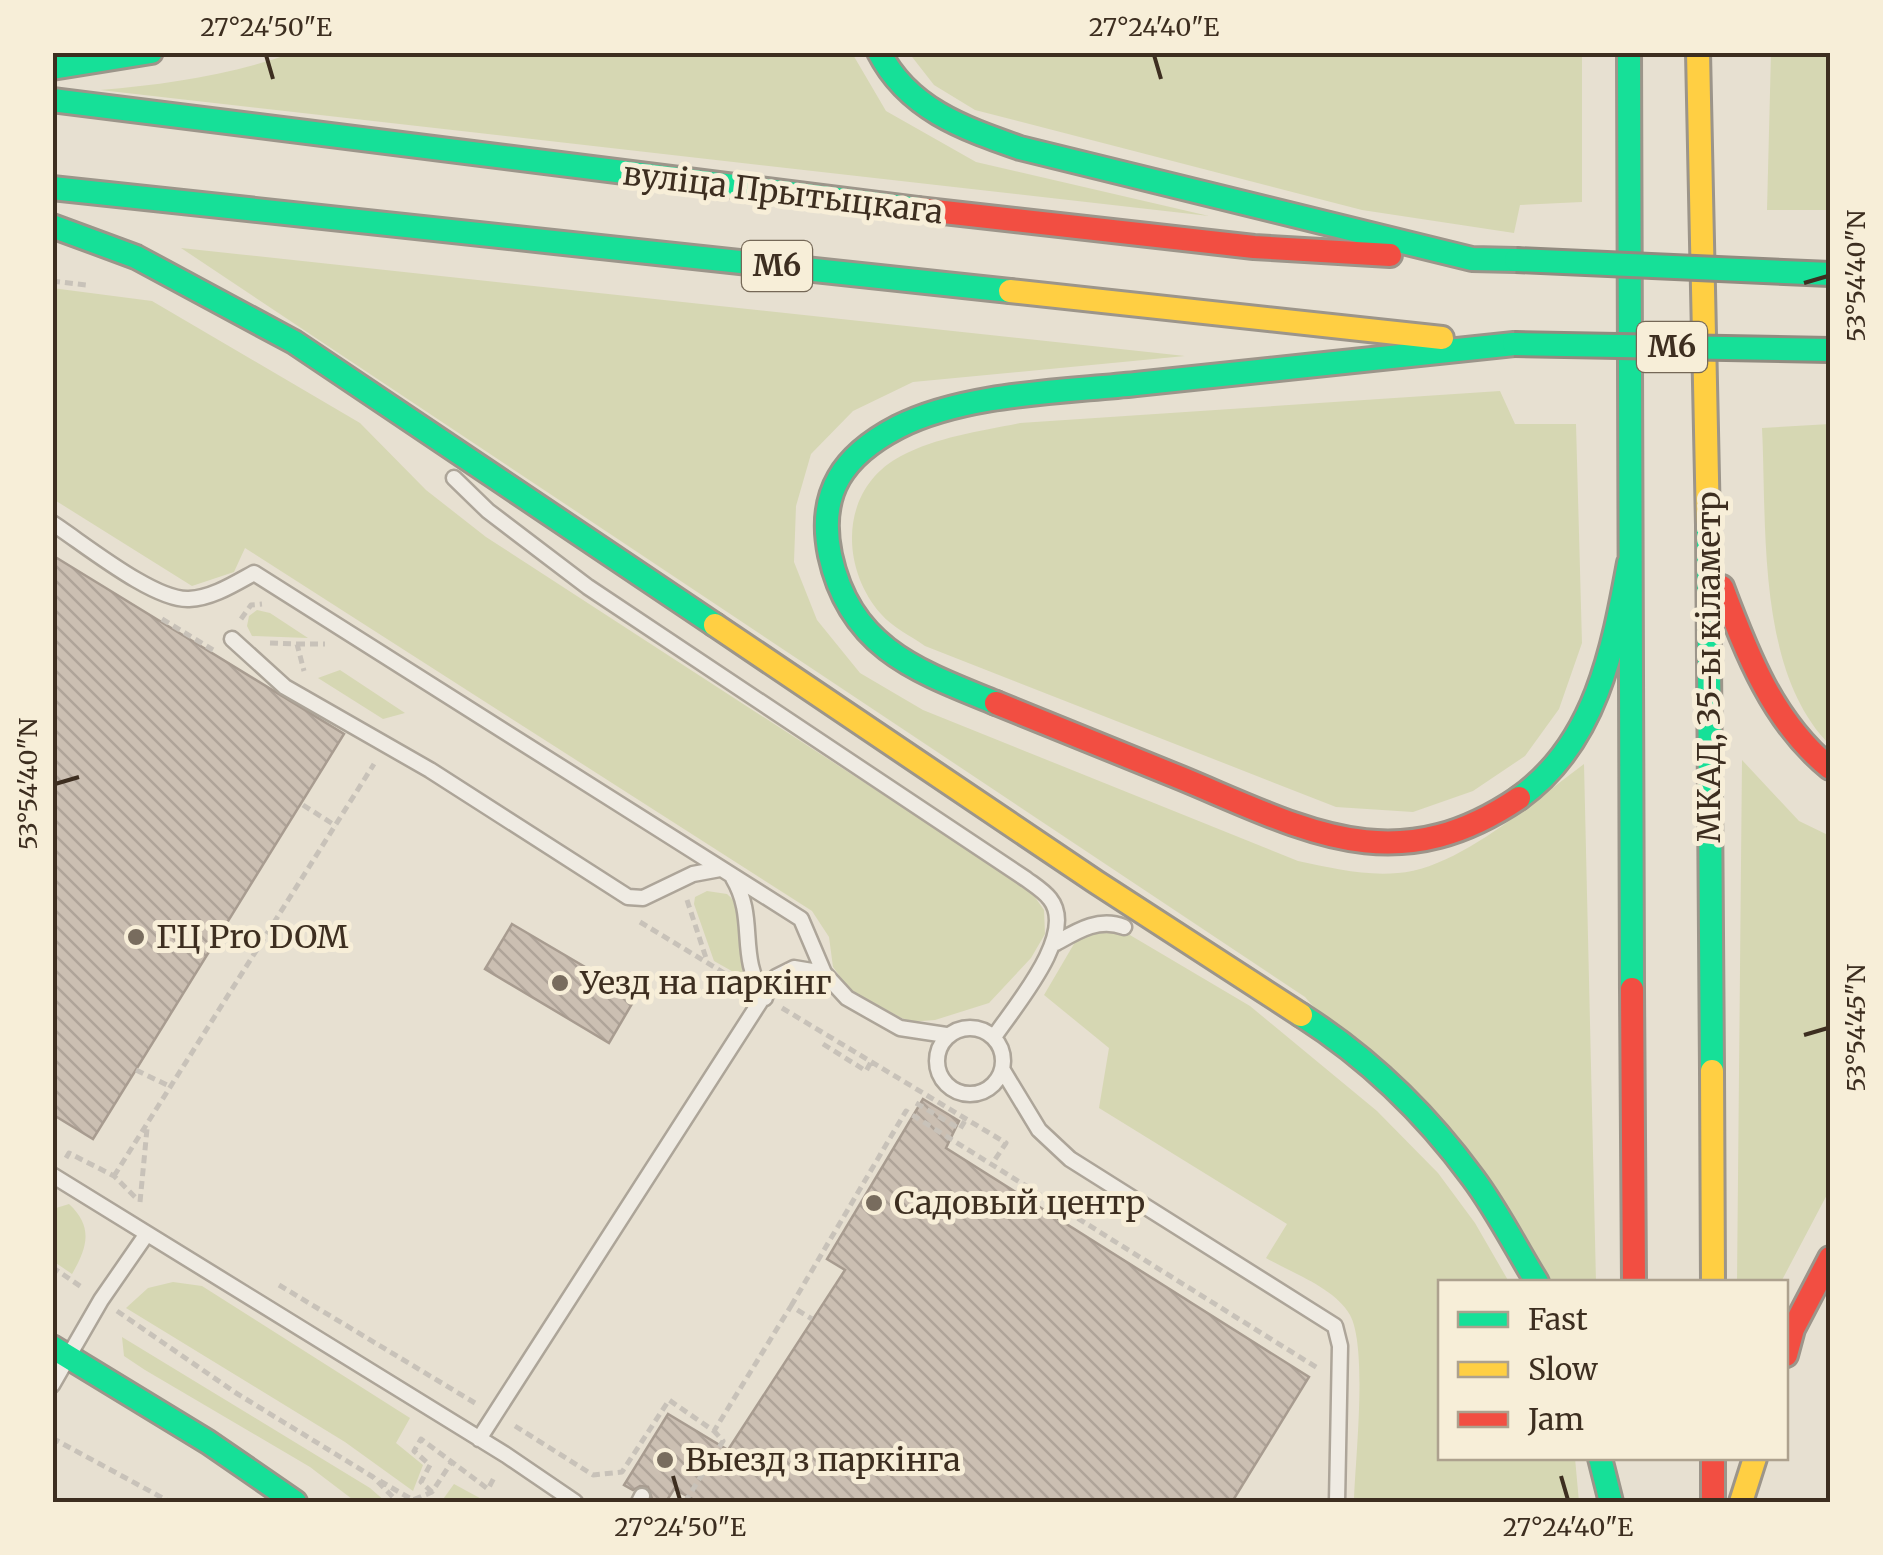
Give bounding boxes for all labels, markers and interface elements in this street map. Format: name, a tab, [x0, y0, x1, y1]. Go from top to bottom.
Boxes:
text: 27°24'50"E	[200, 11, 332, 43]
text: 27°24'40"E	[1089, 11, 1219, 43]
street label: вуліца Прытыцкага	[621, 154, 945, 232]
text: 53°54'40"N	[1840, 210, 1872, 342]
road number: М6	[742, 241, 812, 291]
road number: М6	[1637, 322, 1707, 372]
street label: МКАД, 35-ы кіламетр	[1689, 491, 1729, 843]
text: 53°54'40"N	[12, 718, 44, 850]
place label: ГЦ Pro DOM	[156, 917, 349, 957]
marker: ГЦ Pro DOM	[125, 926, 147, 948]
place label: Уезд на паркінг	[579, 963, 832, 1003]
text: 53°54'45"N	[1840, 964, 1872, 1092]
marker: Уезд на паркінг	[549, 972, 571, 994]
place label: Садовый центр	[894, 1183, 1145, 1223]
marker: Садовый центр	[863, 1192, 885, 1214]
legend	[1438, 1280, 1788, 1460]
text: Fast	[1528, 1300, 1588, 1338]
text: Slow	[1528, 1350, 1598, 1388]
text: Jam	[1527, 1400, 1584, 1438]
place label: Выезд з паркінга	[685, 1440, 961, 1480]
marker: Выезд з паркінга	[654, 1449, 676, 1471]
text: 27°24'50"E	[614, 1511, 746, 1543]
text: 27°24'40"E	[1503, 1511, 1633, 1543]

